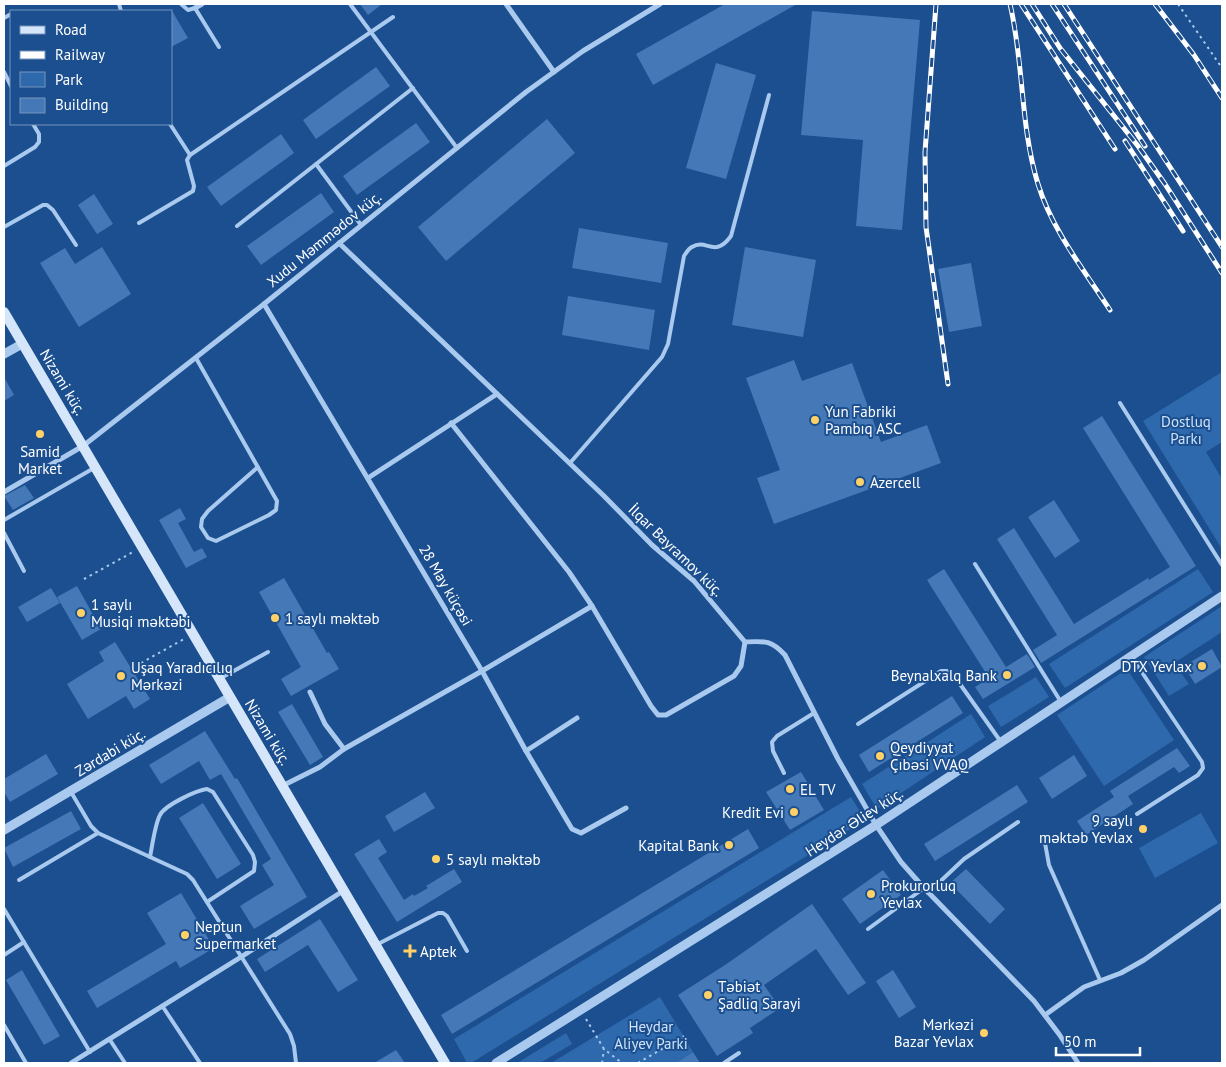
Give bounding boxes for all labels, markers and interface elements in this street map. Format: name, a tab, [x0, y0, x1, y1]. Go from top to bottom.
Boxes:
legend	[10, 10, 172, 125]
text: Road	[55, 20, 87, 39]
text: Railway	[55, 45, 105, 64]
text: Park	[55, 70, 83, 89]
text: Building	[55, 95, 109, 114]
street label: Xudu Məmmədov küç.	[263, 187, 385, 291]
street label: Nizami küç.	[36, 346, 90, 418]
place label: Yun Fabriki Pambıq ASC	[825, 402, 902, 438]
park label: Dostluq Parkı	[1161, 412, 1211, 448]
marker: Yun Fabriki Pambıq ASC	[809, 414, 821, 426]
marker: Samid Market	[34, 428, 46, 440]
place label: Samid Market	[18, 442, 62, 478]
place label: Azercell	[870, 473, 921, 492]
marker: Azercell	[854, 476, 866, 488]
street label: İlqar Bayramov küç.	[624, 500, 728, 600]
street label: 28 May küçəsi	[415, 541, 477, 629]
place label: 1 saylı Musiqi məktəbi	[91, 595, 191, 631]
marker: 1 saylı Musiqi məktəbi	[75, 607, 87, 619]
place label: 1 saylı məktəb	[285, 609, 380, 628]
marker: 1 saylı məktəb	[269, 612, 281, 624]
place label: DTX Yevlax	[1122, 657, 1192, 676]
place label: Uşaq Yaradıcılıq Mərkəzi	[131, 658, 233, 694]
marker: DTX Yevlax	[1196, 660, 1208, 672]
place label: Beynalxalq Bank	[891, 666, 998, 685]
marker: Beynalxalq Bank	[1001, 669, 1013, 681]
marker: Uşaq Yaradıcılıq Mərkəzi	[115, 670, 127, 682]
street label: Nizami küç.	[241, 696, 295, 768]
street label: Zərdabi küç.	[71, 724, 149, 780]
place label: Qeydiyyat Çıbəsi VVAQ	[890, 738, 969, 774]
marker: Qeydiyyat Çıbəsi VVAQ	[874, 750, 886, 762]
place label: EL TV	[800, 780, 836, 799]
marker: EL TV	[784, 783, 796, 795]
street label: Heydər Əliev küç.	[802, 783, 906, 861]
place label: Kredit Evi	[722, 803, 784, 822]
marker: Kredit Evi	[788, 806, 800, 818]
place label: 9 saylı məktəb Yevlax	[1039, 811, 1133, 847]
marker: 9 saylı məktəb Yevlax	[1137, 823, 1149, 835]
place label: Kapital Bank	[638, 836, 720, 855]
marker: Kapital Bank	[723, 839, 735, 851]
place label: 5 saylı məktəb	[446, 850, 541, 869]
marker: 5 saylı məktəb	[430, 853, 442, 865]
place label: Prokurorluq Yevlax	[881, 876, 956, 912]
marker: Prokurorluq Yevlax	[865, 888, 877, 900]
place label: Neptun Supermarket	[195, 917, 276, 953]
marker: Neptun Supermarket	[179, 929, 191, 941]
place label: Aptek	[420, 942, 457, 961]
marker: Aptek	[404, 945, 416, 957]
place label: Təbiət Şadliq Sarayi	[718, 977, 801, 1013]
marker: Təbiət Şadliq Sarayi	[702, 989, 714, 1001]
place label: Mərkəzi Bazar Yevlax	[894, 1015, 974, 1051]
park label: Heydar Aliyev Parki	[614, 1017, 688, 1053]
scale bar	[1056, 1024, 1140, 1056]
marker: Mərkəzi Bazar Yevlax	[978, 1027, 990, 1039]
text: 50 m	[1064, 1032, 1097, 1051]

